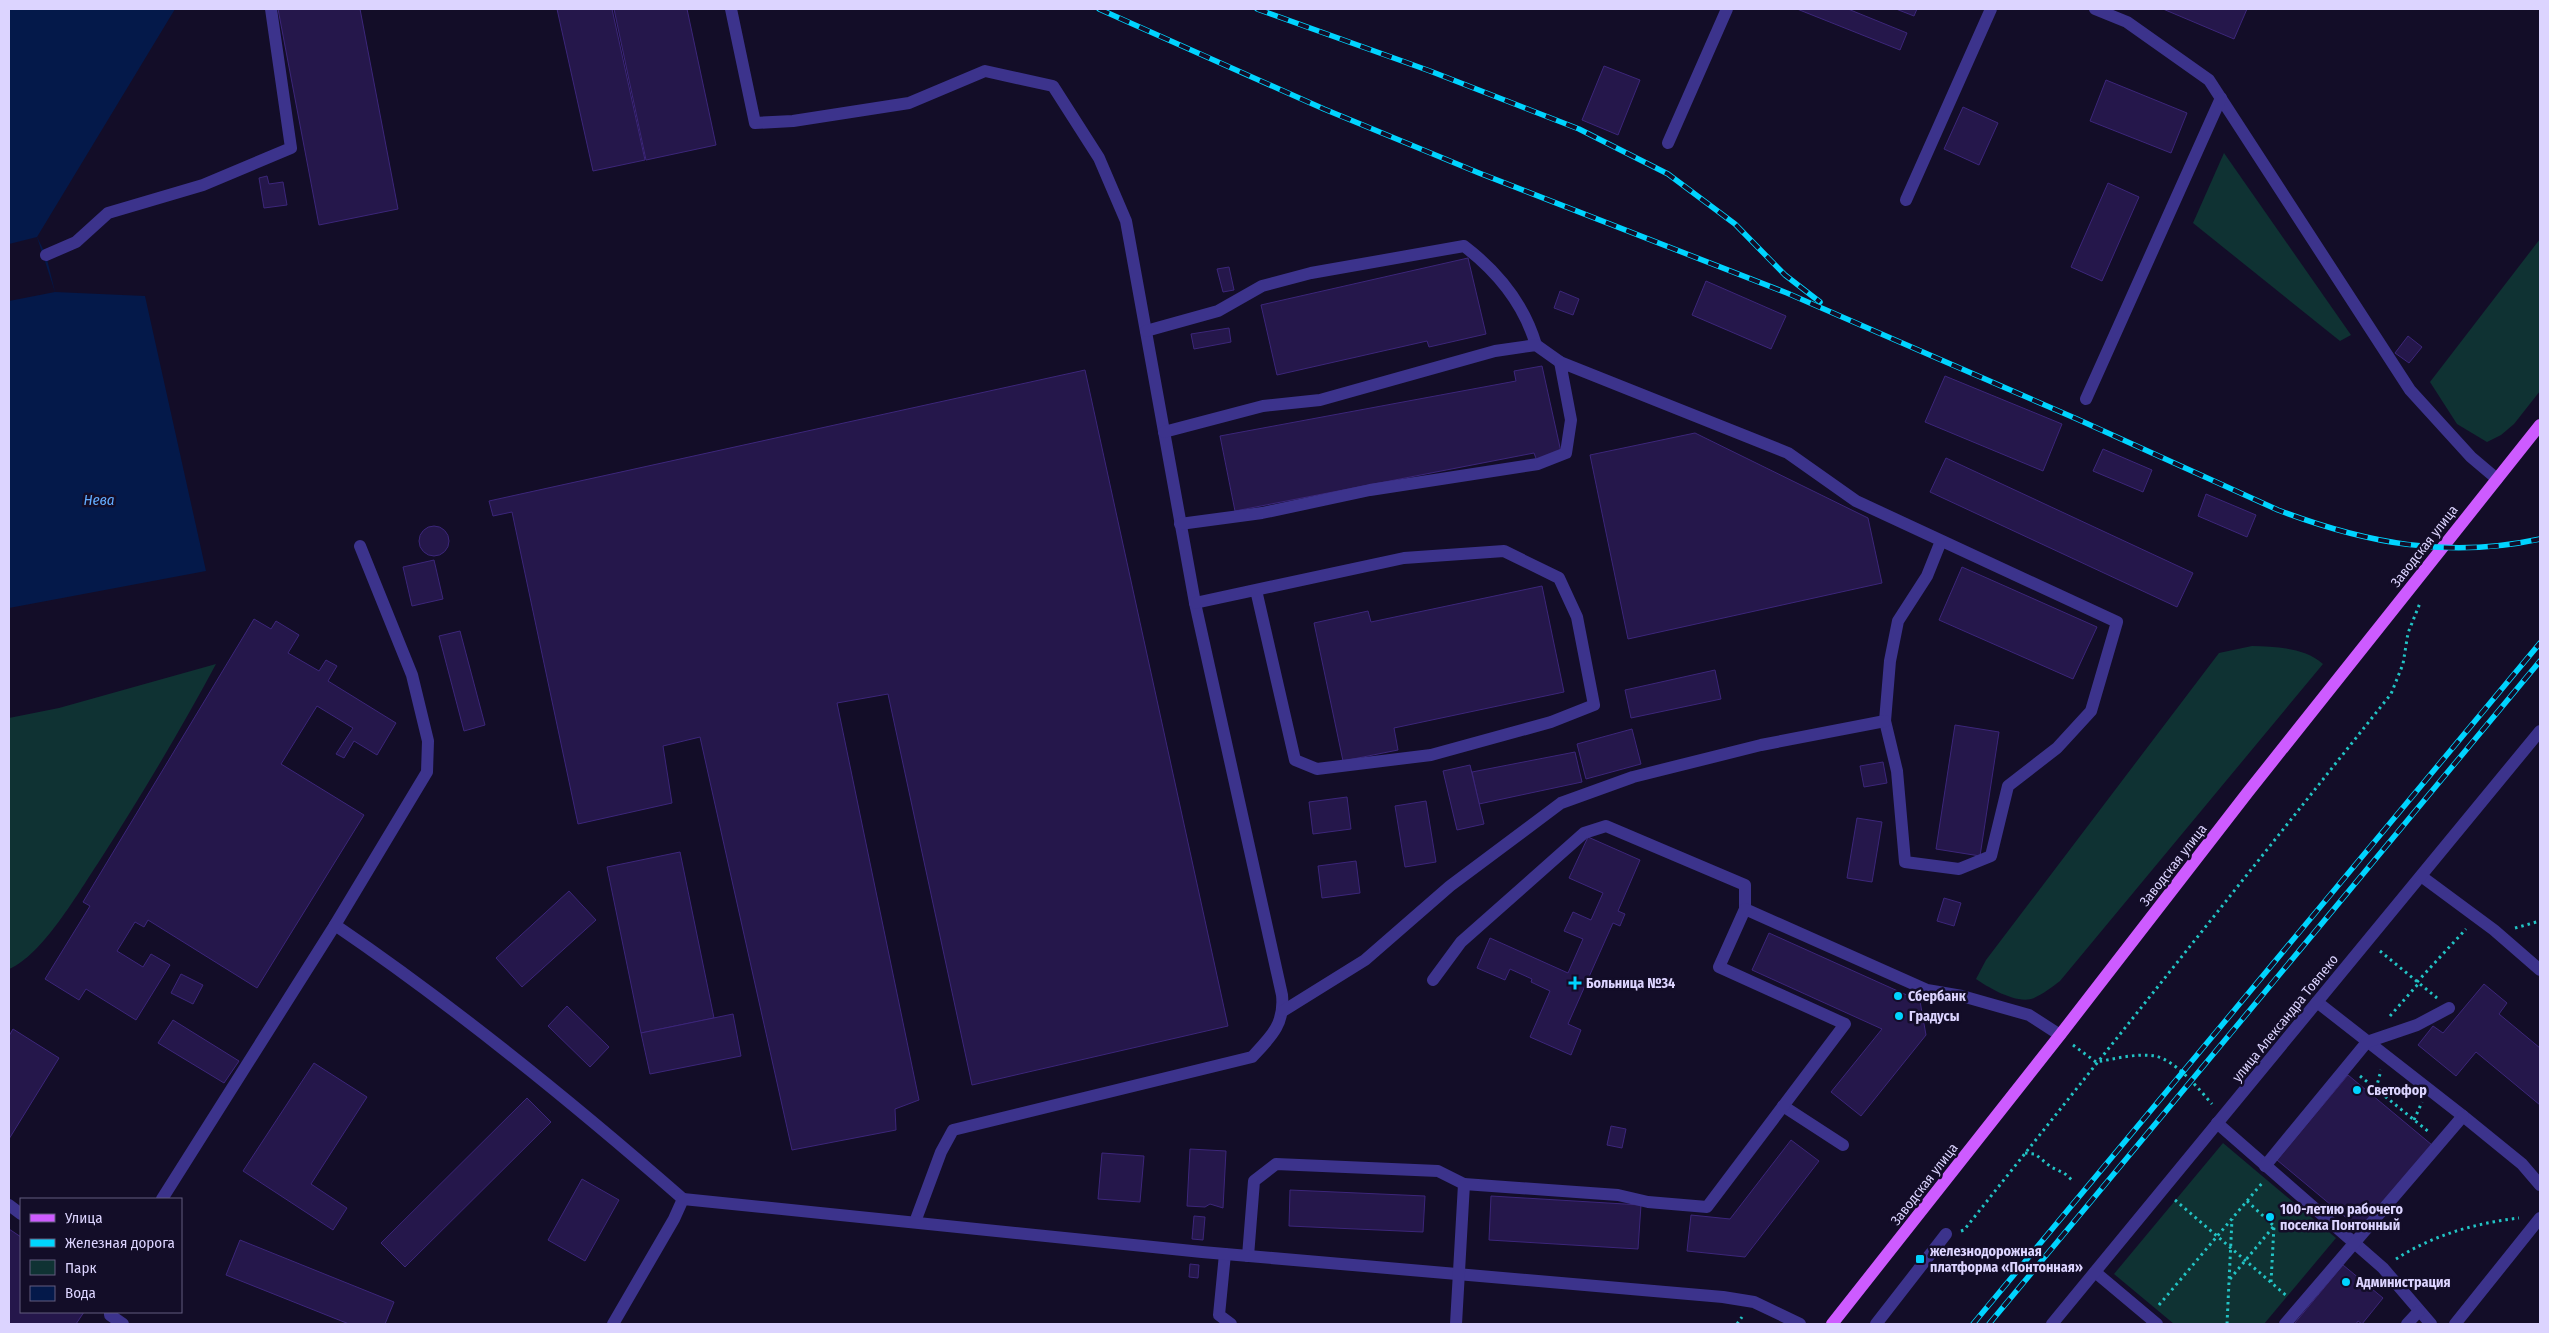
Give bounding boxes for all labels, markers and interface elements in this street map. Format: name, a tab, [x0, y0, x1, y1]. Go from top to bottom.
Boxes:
water label: Нева	[83, 491, 115, 509]
street label: Заводская улица	[2387, 502, 2462, 591]
street label: Заводская улица	[2136, 821, 2211, 910]
street label: улица Александра Товпеко	[2229, 951, 2342, 1086]
place label: Больница №34	[1586, 975, 1675, 992]
marker: Больница №34	[1568, 976, 1582, 990]
place label: Сбербанк	[1908, 988, 1967, 1005]
marker: Сбербанк	[1892, 990, 1904, 1002]
place label: Градусы	[1909, 1008, 1960, 1025]
marker: Градусы	[1893, 1010, 1905, 1022]
place label: Светофор	[2367, 1082, 2427, 1099]
marker: Светофор	[2351, 1084, 2363, 1096]
street label: Заводская улица	[1887, 1140, 1962, 1229]
legend	[20, 1198, 182, 1313]
place label: 100-летию рабочего поселка Понтонный	[2280, 1201, 2403, 1234]
text: Улица	[64, 1209, 103, 1227]
marker: 100-летию рабочего поселка Понтонный	[2264, 1211, 2276, 1223]
text: Железная дорога	[65, 1234, 175, 1252]
place label: железнодорожная платформа «Понтонная»	[1929, 1243, 2083, 1276]
marker: железнодорожная платформа «Понтонная»	[1914, 1253, 1926, 1265]
text: Парк	[65, 1259, 96, 1277]
place label: Администрация	[2355, 1274, 2451, 1291]
marker: Администрация	[2340, 1276, 2352, 1288]
text: Вода	[65, 1284, 96, 1302]

